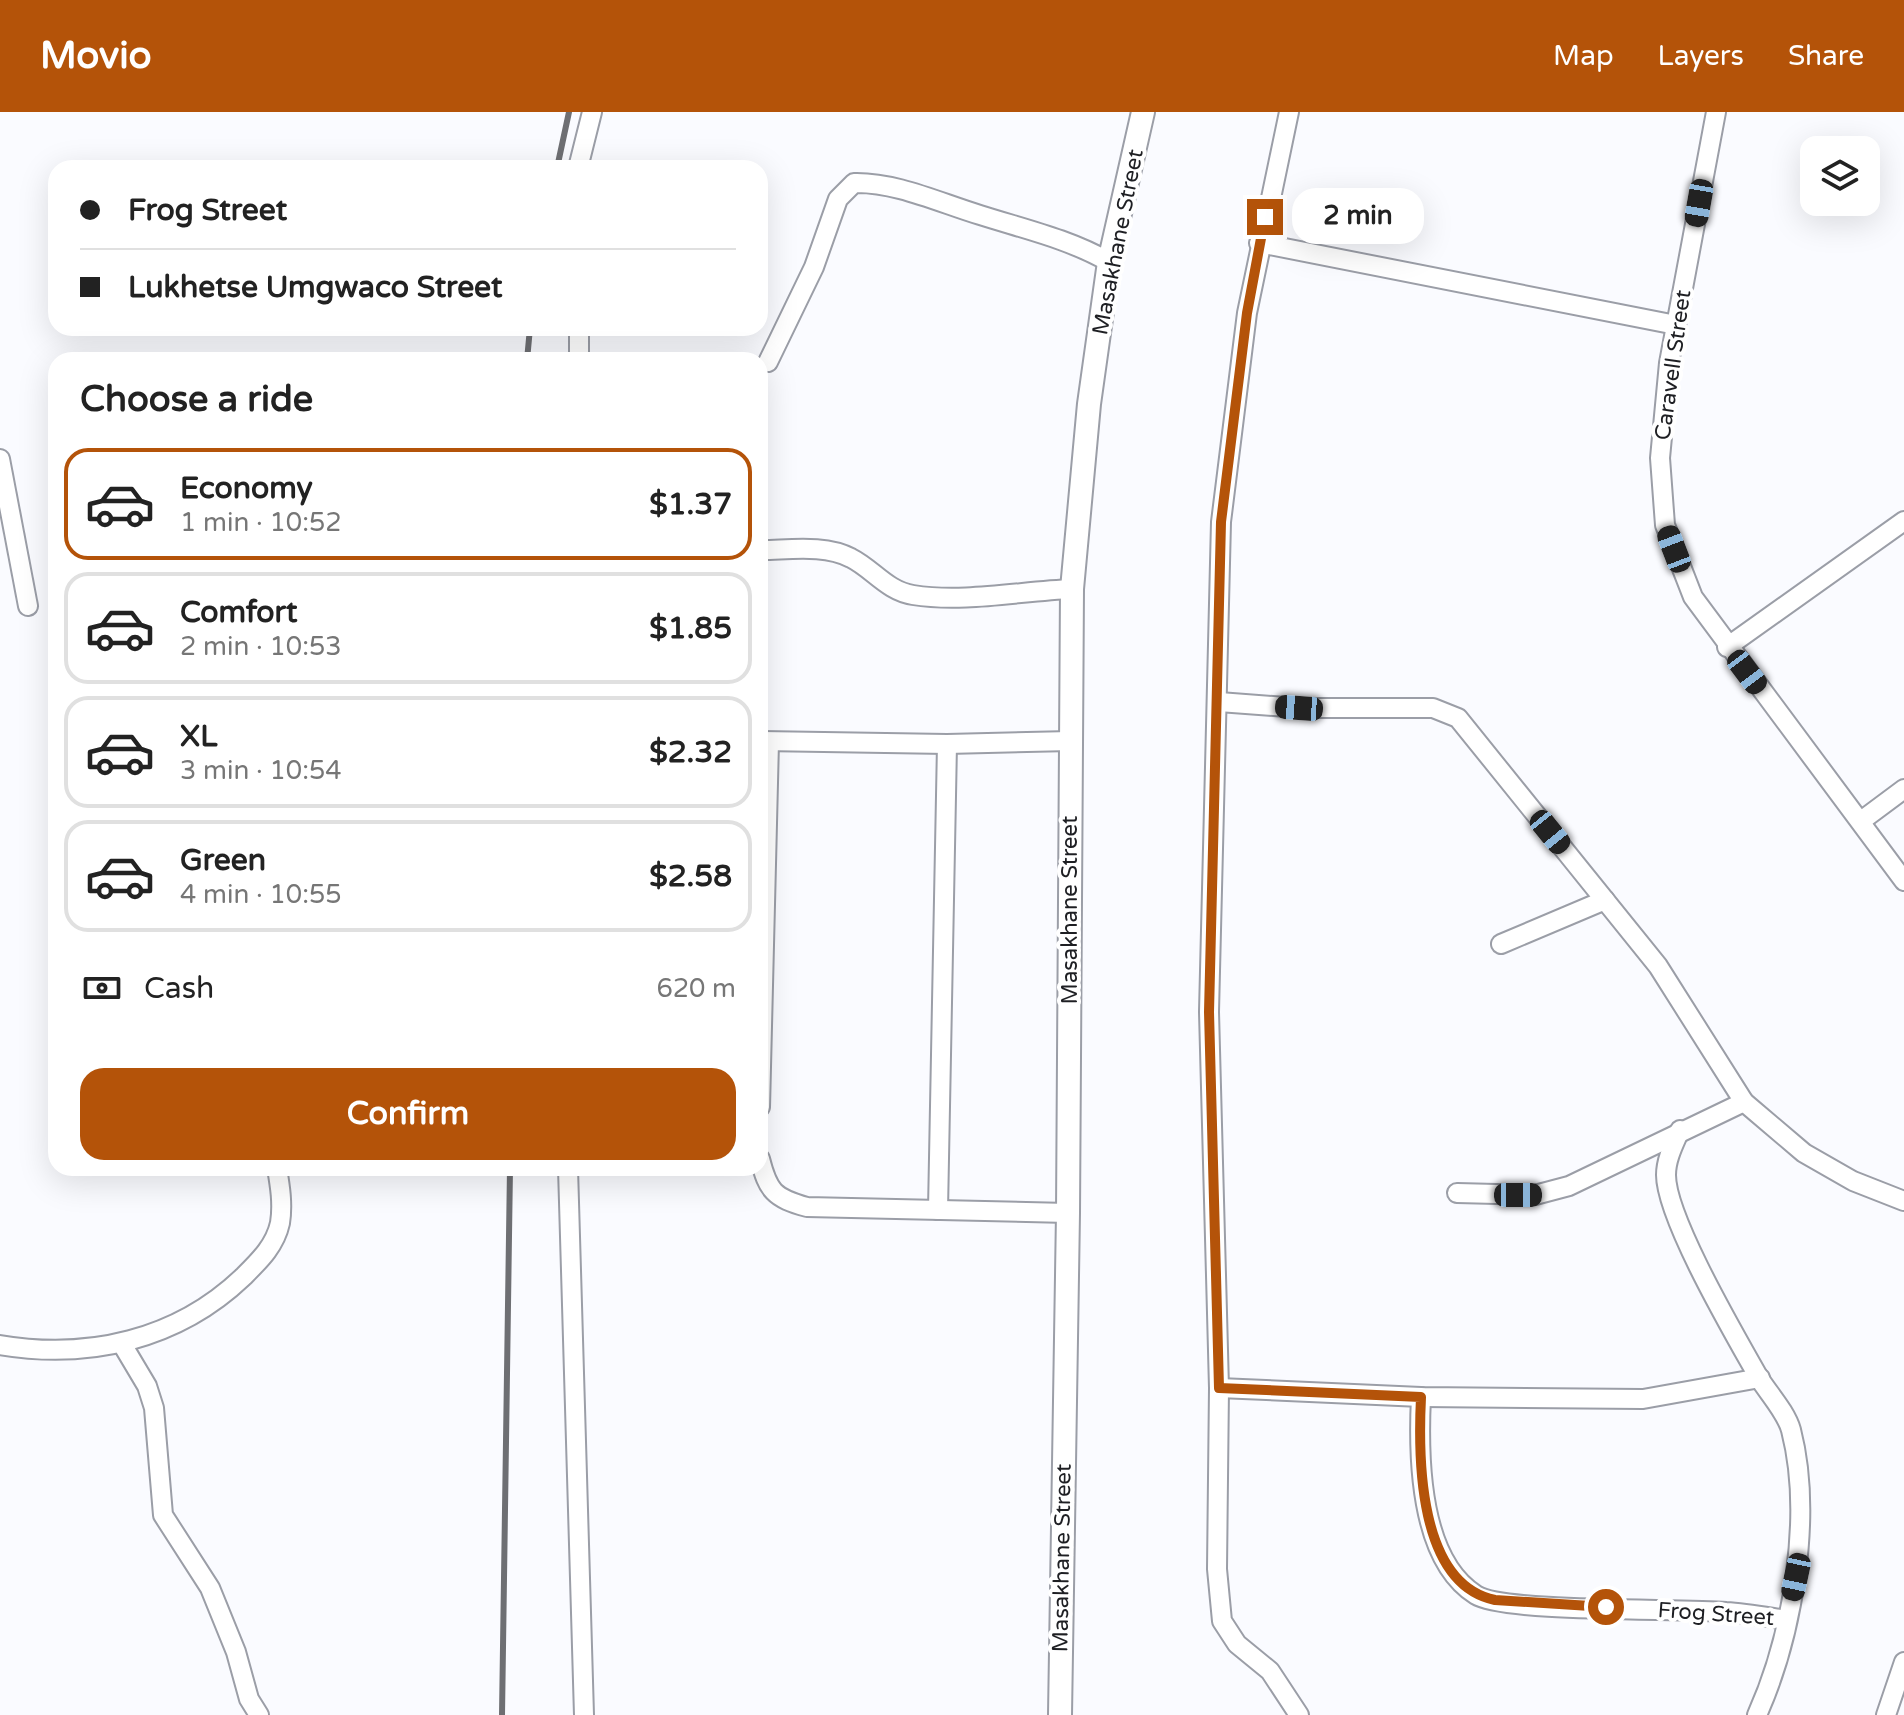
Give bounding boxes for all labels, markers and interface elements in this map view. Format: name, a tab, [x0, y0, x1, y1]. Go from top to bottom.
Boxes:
text: Movio	[40, 33, 152, 79]
text: Map	[1553, 39, 1614, 73]
text: Layers	[1658, 39, 1744, 73]
text: Share	[1788, 39, 1864, 73]
map controls	[1800, 136, 1880, 216]
button: layers	[1800, 136, 1880, 216]
street label: Masakhane Street	[1087, 147, 1149, 337]
car	[1683, 177, 1715, 229]
callout: 2 min	[1293, 189, 1425, 245]
text: Frog Street	[128, 192, 287, 229]
route end	[1247, 199, 1283, 235]
text: 2 min	[1323, 200, 1393, 231]
text: Lukhetse Umgwaco Street	[128, 269, 503, 306]
street label: Caravell Street	[1650, 288, 1696, 442]
text: Choose a ride	[80, 378, 313, 421]
icon: car	[84, 468, 156, 540]
text: Economy	[180, 470, 313, 507]
text: $1.37	[649, 486, 732, 523]
text: 1 min · 10:52	[180, 507, 342, 538]
car	[1654, 522, 1694, 576]
icon: car	[84, 592, 156, 664]
text: Comfort	[180, 594, 298, 631]
text: $1.85	[649, 610, 732, 647]
text: 2 min · 10:53	[180, 631, 342, 662]
car	[1723, 646, 1771, 698]
car	[1274, 694, 1324, 722]
icon: car	[84, 716, 156, 788]
text: XL	[180, 718, 217, 755]
text: $2.32	[649, 734, 732, 771]
text: 3 min · 10:54	[180, 755, 342, 786]
car	[1526, 806, 1574, 858]
street label: Masakhane Street	[1057, 816, 1083, 1004]
icon: car	[84, 840, 156, 912]
text: Green	[180, 842, 266, 879]
text: $2.58	[649, 858, 732, 895]
text: 4 min · 10:55	[180, 879, 342, 910]
icon: cash	[80, 966, 124, 1010]
text: Cash	[144, 970, 214, 1007]
text: 620 m	[656, 973, 736, 1004]
button: Confirm	[80, 1068, 736, 1160]
car	[1494, 1183, 1542, 1207]
street label: Masakhane Street	[1047, 1463, 1077, 1653]
car	[1779, 1551, 1813, 1603]
route start	[1588, 1589, 1624, 1625]
street label: Frog Street	[1657, 1597, 1775, 1631]

